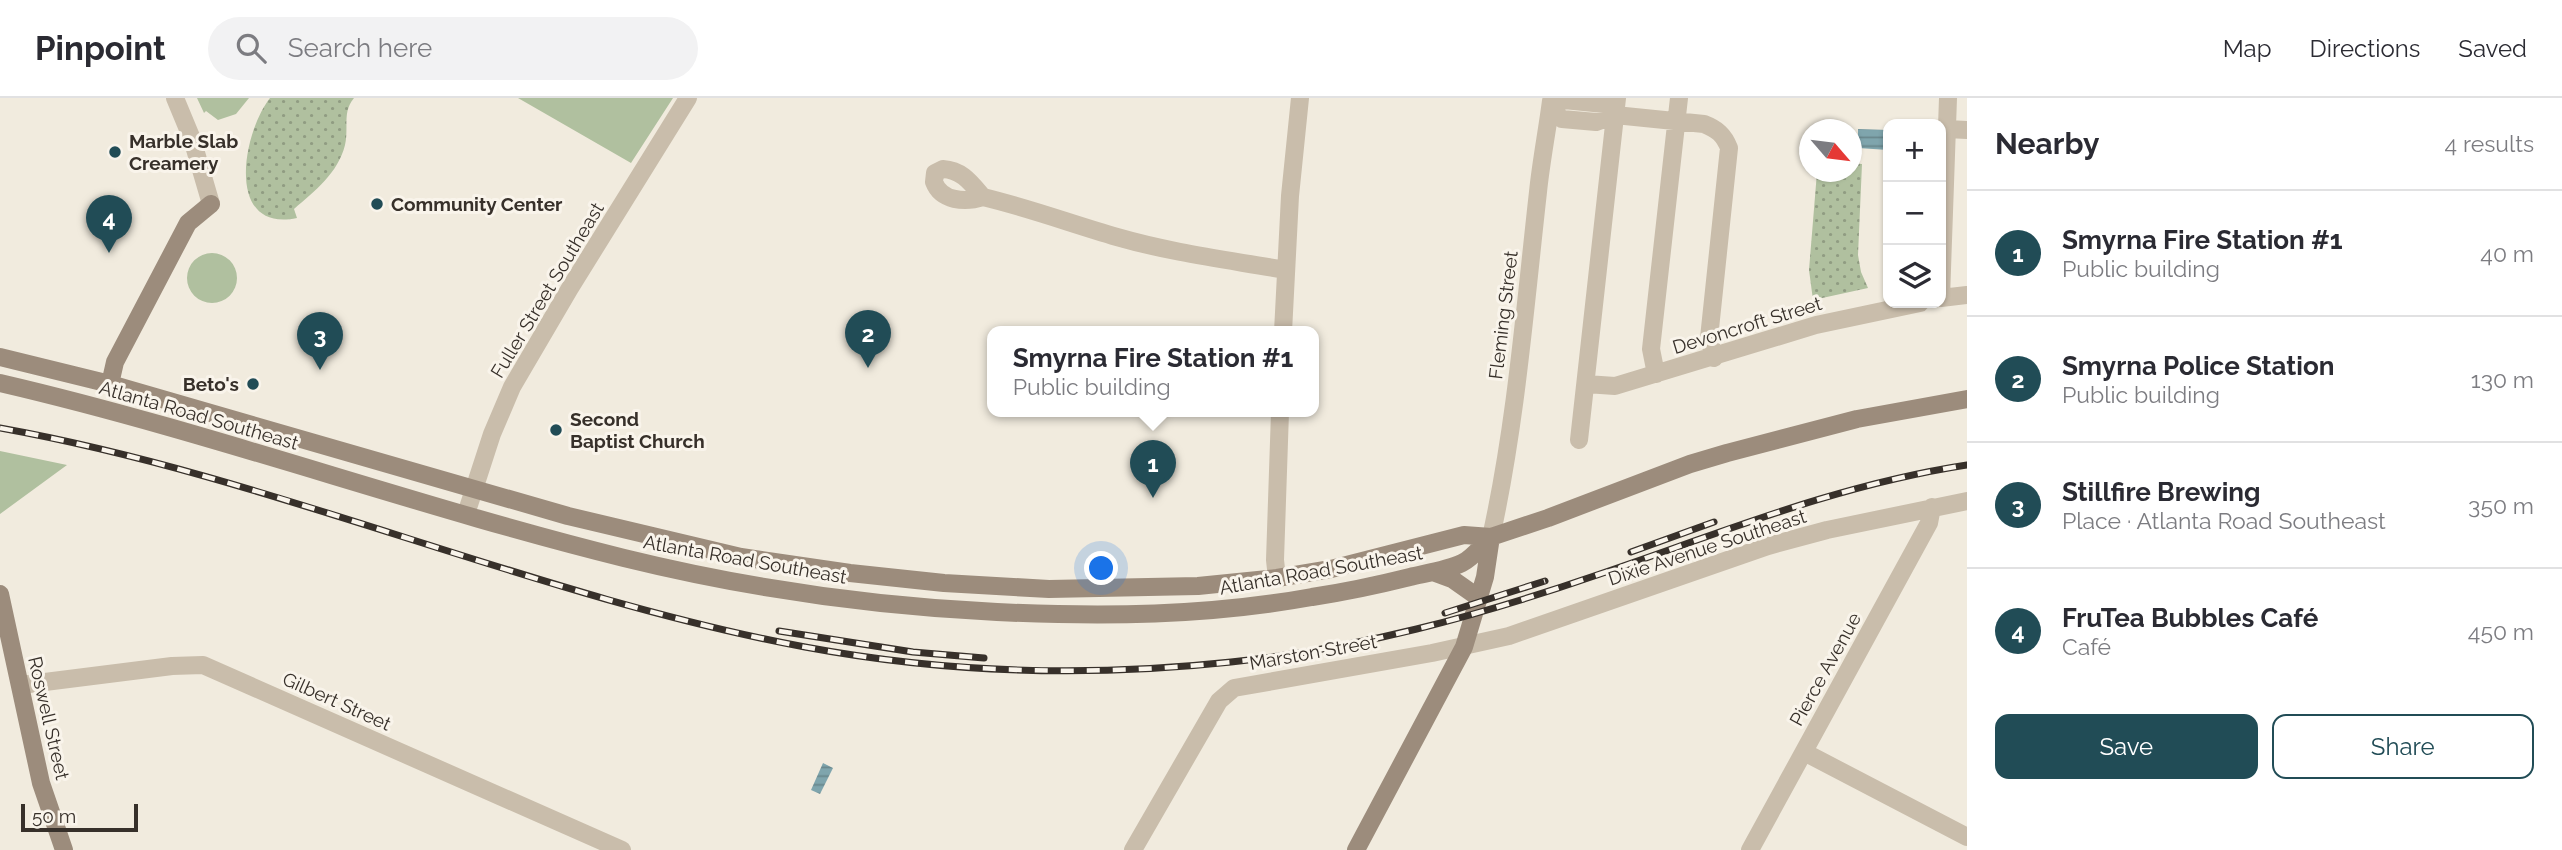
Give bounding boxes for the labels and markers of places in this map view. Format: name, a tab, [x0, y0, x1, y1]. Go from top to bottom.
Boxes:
place label: Marble Slab Creamery	[129, 130, 238, 174]
marker: Marble Slab Creamery	[107, 144, 123, 160]
place label: Community Center	[391, 193, 563, 215]
pin: 4	[86, 195, 132, 253]
marker: Community Center	[369, 196, 385, 212]
pin: 2	[845, 310, 891, 368]
pin: 3	[297, 312, 343, 370]
place label: Beto's	[183, 373, 239, 395]
marker: Beto's	[245, 376, 261, 392]
place label: Second Baptist Church	[570, 408, 705, 452]
marker: Second Baptist Church	[548, 422, 564, 438]
pin: 1	[1130, 440, 1176, 498]

